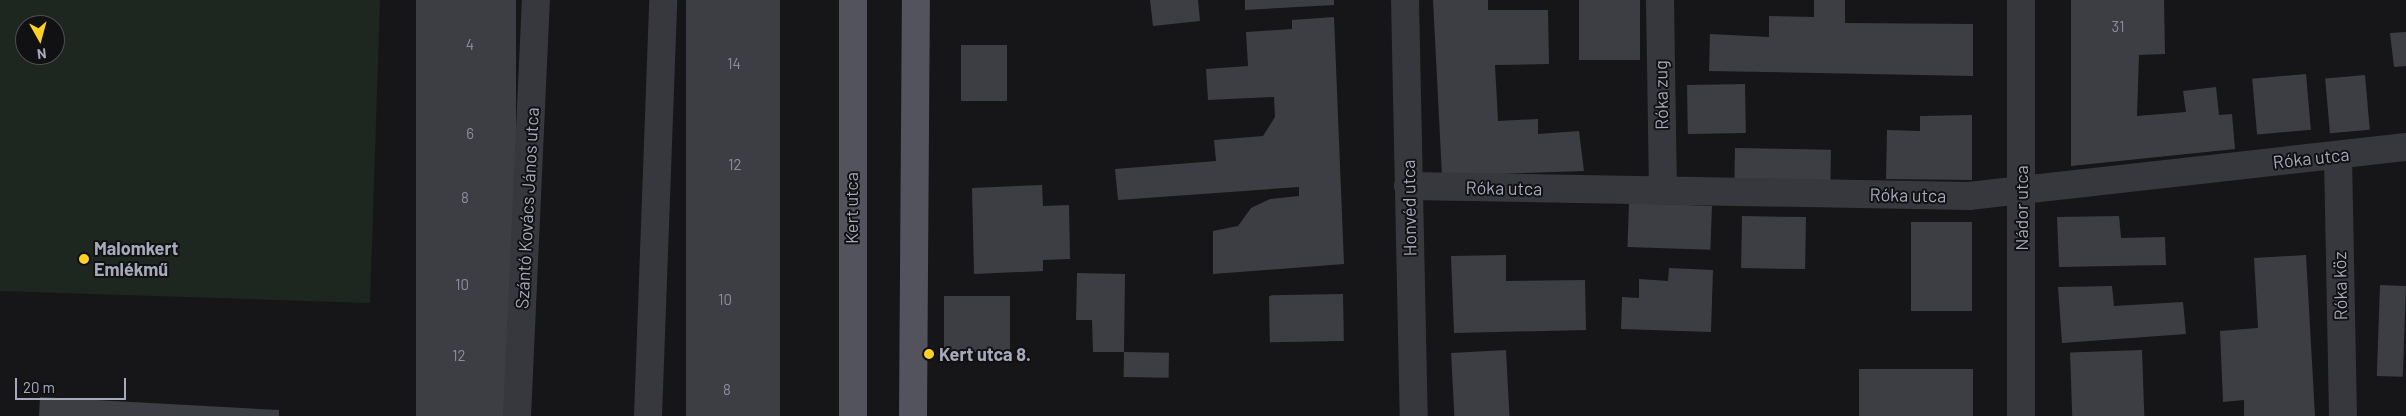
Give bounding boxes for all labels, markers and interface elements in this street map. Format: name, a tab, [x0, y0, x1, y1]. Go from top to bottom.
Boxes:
north arrow	[15, 15, 65, 65]
house number: 31	[2112, 18, 2124, 36]
house number: 4	[466, 36, 474, 54]
text: N	[36, 45, 47, 63]
house number: 14	[727, 55, 741, 73]
street label: Róka zug	[1650, 60, 1672, 130]
street label: Szántó Kovács János utca	[511, 107, 543, 309]
house number: 6	[466, 125, 474, 143]
street label: Róka utca	[2272, 143, 2350, 173]
house number: 12	[728, 156, 742, 174]
street label: Honvéd utca	[1397, 159, 1421, 257]
street label: Nádor utca	[2010, 165, 2032, 251]
street label: Kert utca	[840, 172, 862, 244]
street label: Róka utca	[1465, 177, 1543, 199]
street label: Róka utca	[1869, 184, 1947, 206]
house number: 8	[461, 189, 469, 207]
place label: Malomkert Emlékmű	[94, 238, 178, 280]
street label: Róka köz	[2329, 252, 2351, 320]
marker: Malomkert Emlékmű	[78, 253, 90, 265]
house number: 10	[455, 276, 469, 294]
house number: 10	[718, 291, 732, 309]
place label: Kert utca 8.	[939, 343, 1031, 365]
house number: 12	[452, 347, 466, 365]
marker: Kert utca 8.	[923, 348, 935, 360]
scale bar	[18, 368, 129, 400]
text: 20 m	[23, 378, 55, 396]
house number: 8	[723, 381, 731, 399]

